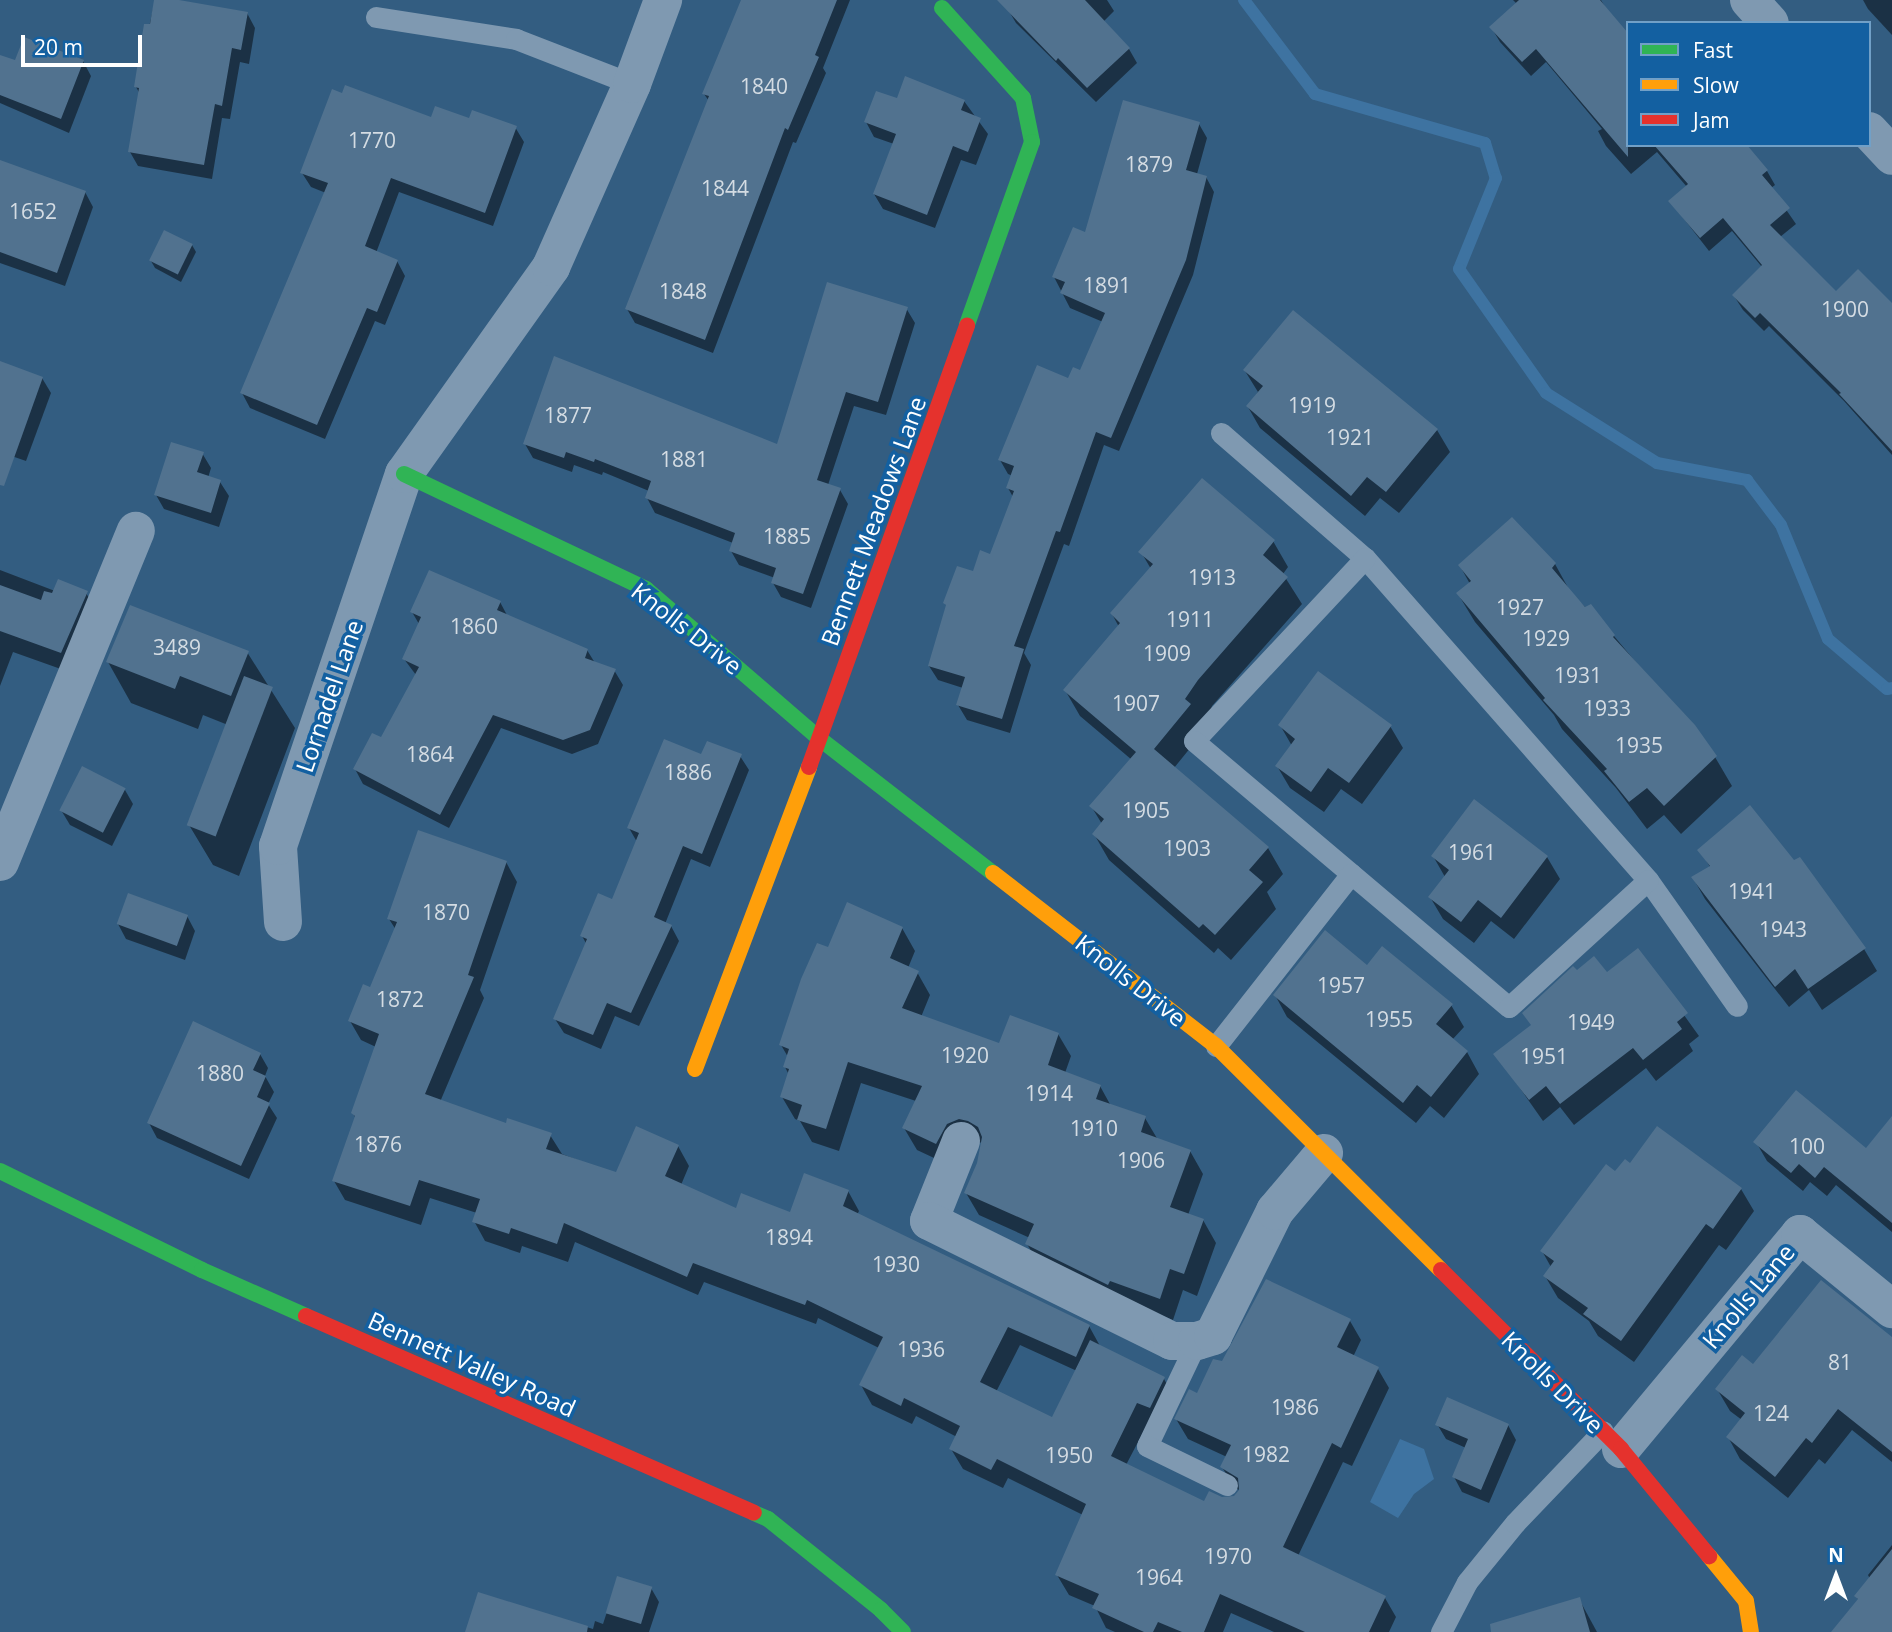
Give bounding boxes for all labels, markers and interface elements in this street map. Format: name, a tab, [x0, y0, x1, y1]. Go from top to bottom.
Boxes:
scale bar	[24, 21, 145, 65]
legend	[1626, 21, 1871, 147]
text: 20 m	[34, 33, 83, 61]
text: Fast	[1693, 36, 1733, 64]
text: Slow	[1693, 71, 1739, 99]
house number: 1840	[740, 73, 788, 99]
text: Jam	[1693, 106, 1730, 134]
house number: 1770	[348, 127, 396, 153]
house number: 1879	[1125, 151, 1173, 177]
house number: 1844	[701, 175, 749, 201]
house number: 1652	[9, 198, 57, 224]
house number: 1891	[1083, 272, 1131, 298]
house number: 1848	[659, 278, 707, 304]
house number: 1900	[1821, 296, 1869, 322]
street label: Bennett Meadows Lane	[814, 392, 932, 650]
house number: 1919	[1288, 392, 1336, 418]
house number: 1877	[544, 402, 592, 428]
house number: 1921	[1326, 424, 1374, 450]
house number: 1881	[660, 446, 708, 472]
house number: 1885	[763, 523, 811, 549]
house number: 1913	[1188, 564, 1236, 590]
street label: Knolls Drive	[626, 576, 748, 680]
house number: 1927	[1496, 594, 1544, 620]
house number: 1911	[1166, 606, 1214, 632]
house number: 1860	[450, 613, 498, 639]
street label: Lornadel Lane	[289, 616, 369, 776]
house number: 1929	[1522, 625, 1570, 651]
house number: 3489	[153, 634, 201, 660]
house number: 1909	[1143, 640, 1191, 666]
house number: 1931	[1554, 662, 1602, 688]
house number: 1907	[1112, 690, 1160, 716]
house number: 1933	[1583, 695, 1631, 721]
house number: 1935	[1615, 732, 1663, 758]
house number: 1864	[406, 741, 454, 767]
house number: 1886	[664, 759, 712, 785]
house number: 1905	[1122, 797, 1170, 823]
house number: 1903	[1163, 835, 1211, 861]
house number: 1961	[1448, 839, 1496, 865]
house number: 1941	[1728, 878, 1776, 904]
house number: 1870	[422, 899, 470, 925]
house number: 1943	[1759, 916, 1807, 942]
street label: Knolls Drive	[1070, 928, 1192, 1032]
house number: 1957	[1317, 972, 1365, 998]
house number: 1872	[376, 986, 424, 1012]
house number: 1955	[1365, 1006, 1413, 1032]
house number: 1949	[1567, 1009, 1615, 1035]
house number: 1920	[941, 1042, 989, 1068]
house number: 1951	[1520, 1043, 1568, 1069]
house number: 1880	[196, 1060, 244, 1086]
house number: 1914	[1025, 1080, 1073, 1106]
house number: 1910	[1070, 1115, 1118, 1141]
house number: 1876	[354, 1131, 402, 1157]
house number: 100	[1789, 1133, 1825, 1159]
house number: 1906	[1117, 1147, 1165, 1173]
house number: 1894	[765, 1224, 813, 1250]
street label: Knolls Lane	[1696, 1238, 1800, 1354]
house number: 1930	[872, 1251, 920, 1277]
street label: Bennett Valley Road	[364, 1305, 580, 1423]
street label: Knolls Drive	[1496, 1325, 1610, 1439]
house number: 1936	[897, 1336, 945, 1362]
house number: 81	[1828, 1349, 1852, 1375]
house number: 1986	[1271, 1394, 1319, 1420]
house number: 124	[1753, 1400, 1789, 1426]
house number: 1982	[1242, 1441, 1290, 1467]
house number: 1950	[1045, 1442, 1093, 1468]
north arrow	[1801, 1541, 1871, 1611]
text: N	[1828, 1542, 1844, 1568]
house number: 1970	[1204, 1543, 1252, 1569]
house number: 1964	[1135, 1564, 1183, 1590]

